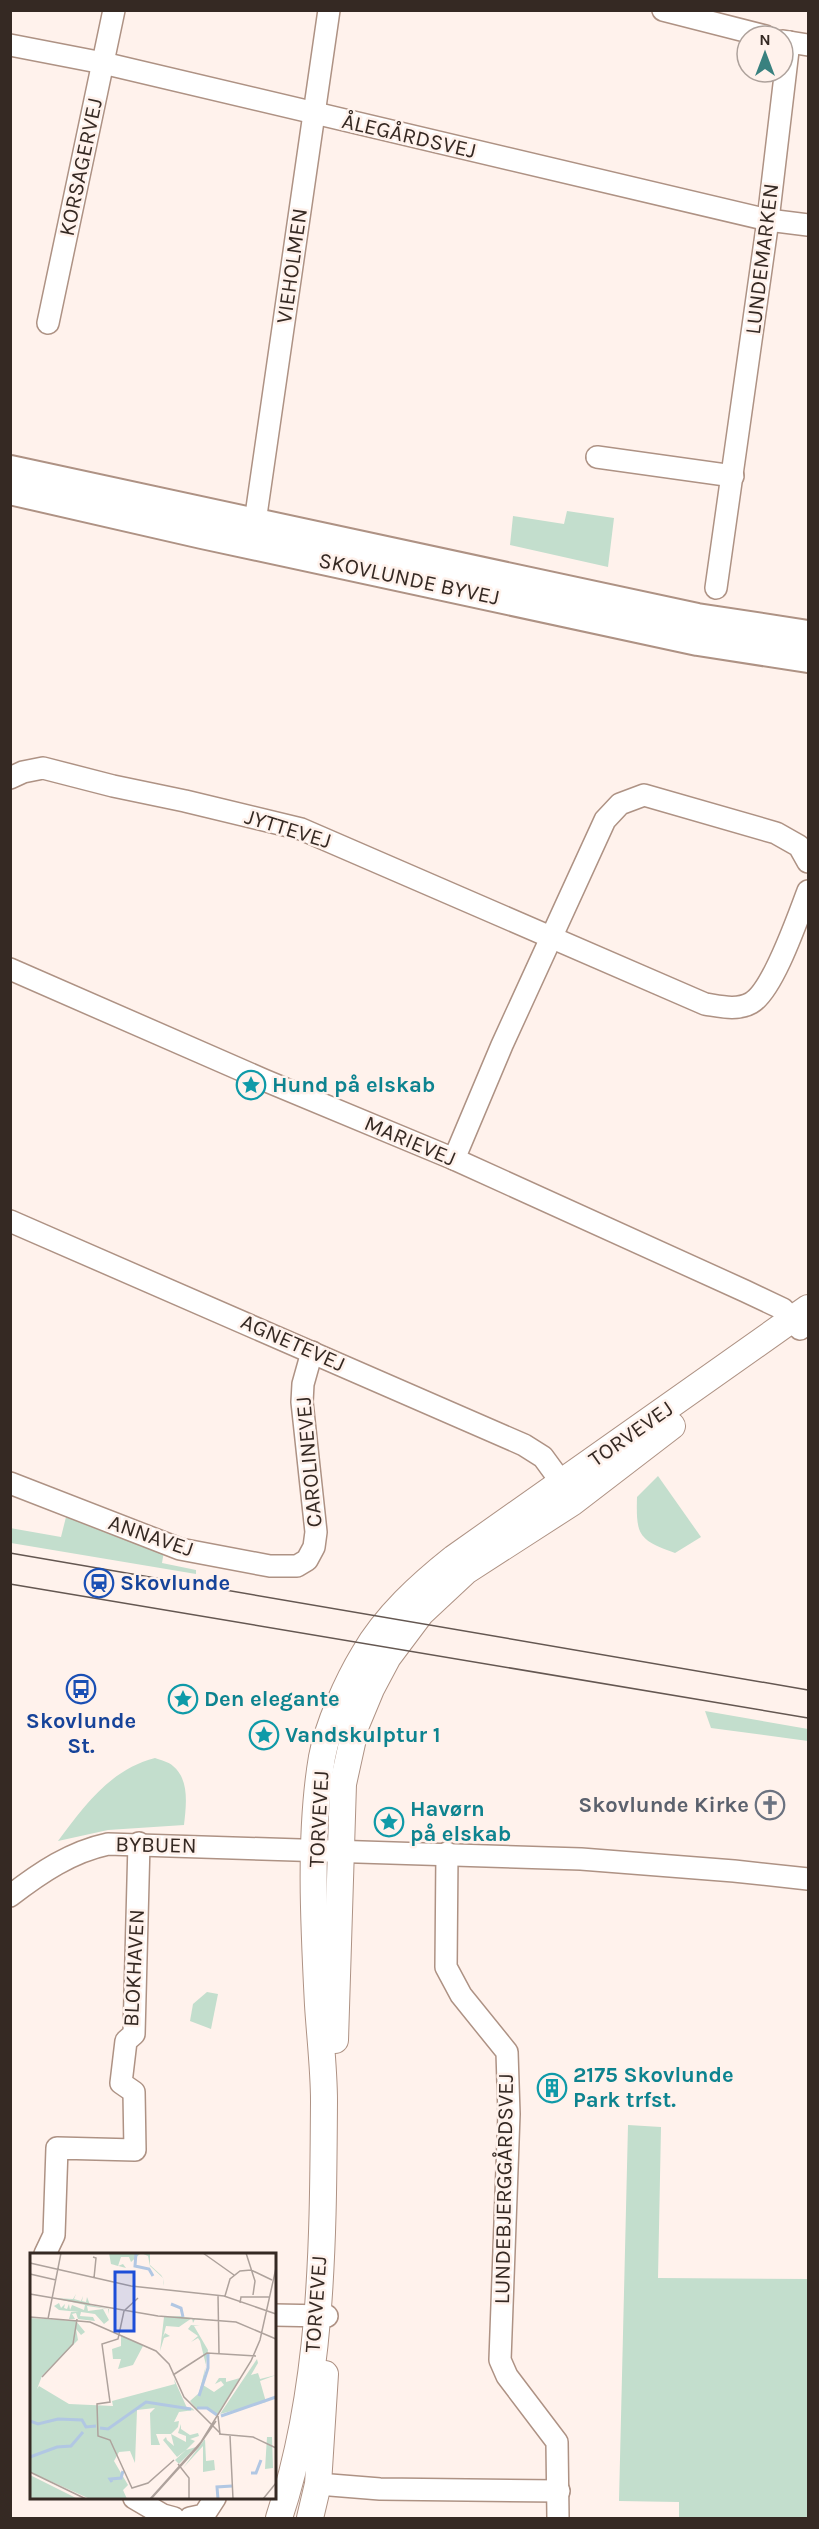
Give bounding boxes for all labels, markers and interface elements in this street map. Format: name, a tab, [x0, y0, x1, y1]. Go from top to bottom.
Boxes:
north arrow	[735, 24, 795, 84]
text: N	[759, 30, 771, 49]
street label: KORSAGERVEJ	[54, 96, 108, 238]
street label: ÅLEGÅRDSVEJ	[339, 107, 479, 164]
street label: LUNDEMARKEN	[740, 182, 784, 336]
street label: VIEHOLMEN	[271, 207, 313, 325]
street label: SKOVLUNDE BYVEJ	[316, 547, 502, 611]
street label: JYTTEVEJ	[242, 804, 334, 854]
place icon: Hund på elskab	[235, 1069, 267, 1101]
place label: Hund på elskab	[272, 1072, 435, 1098]
street label: MARIEVEJ	[360, 1110, 460, 1172]
street label: AGNETEVEJ	[237, 1309, 349, 1377]
street label: CAROLINEVEJ	[290, 1395, 328, 1529]
street label: TORVEVEJ	[584, 1396, 678, 1472]
street label: ANNAVEJ	[105, 1509, 197, 1563]
station icon: Skovlunde	[83, 1567, 115, 1599]
place label: Skovlunde	[120, 1570, 230, 1596]
bus stop icon: Skovlunde St.	[65, 1673, 97, 1705]
place icon: Den elegante	[167, 1683, 199, 1715]
place label: Den elegante	[204, 1686, 340, 1712]
place label: Skovlunde St.	[26, 1708, 136, 1759]
place icon: Vandskulptur 1	[248, 1719, 280, 1751]
place label: Vandskulptur 1	[285, 1722, 441, 1748]
street label: TORVEVEJ	[303, 1770, 335, 1868]
church icon: Skovlunde Kirke	[754, 1789, 786, 1821]
place label: Skovlunde Kirke	[578, 1792, 749, 1818]
place label: Havørn på elskab	[410, 1796, 511, 1847]
place icon: Havørn på elskab	[373, 1806, 405, 1838]
street label: BYBUEN	[115, 1831, 197, 1859]
street label: BLOKHAVEN	[118, 1908, 150, 2028]
place label: 2175 Skovlunde Park trfst.	[573, 2062, 734, 2113]
building icon: 2175 Skovlunde Park trfst.	[536, 2072, 568, 2104]
street label: LUNDEBJERGGÅRDSVEJ	[488, 2073, 519, 2305]
inset map	[30, 2253, 276, 2499]
street label: TORVEVEJ	[300, 2255, 332, 2353]

